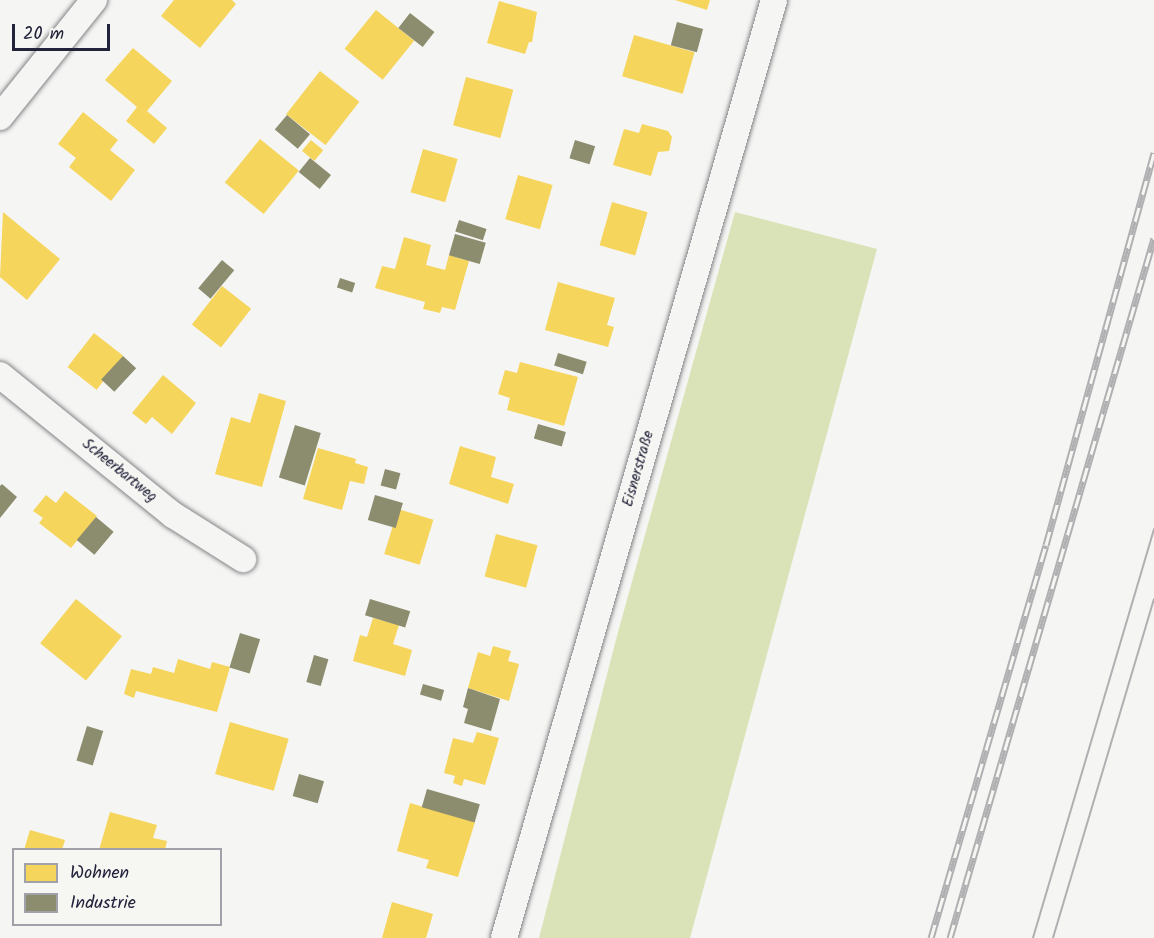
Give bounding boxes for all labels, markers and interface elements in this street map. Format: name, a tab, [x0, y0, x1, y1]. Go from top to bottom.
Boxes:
scale bar	[15, 12, 112, 50]
text: 20 m	[23, 20, 64, 49]
street label: Eisnerstraße	[620, 429, 658, 509]
street label: Scheerbartweg	[78, 435, 160, 507]
legend	[12, 848, 222, 926]
text: Wohnen	[70, 859, 129, 888]
text: Industrie	[70, 889, 136, 918]

